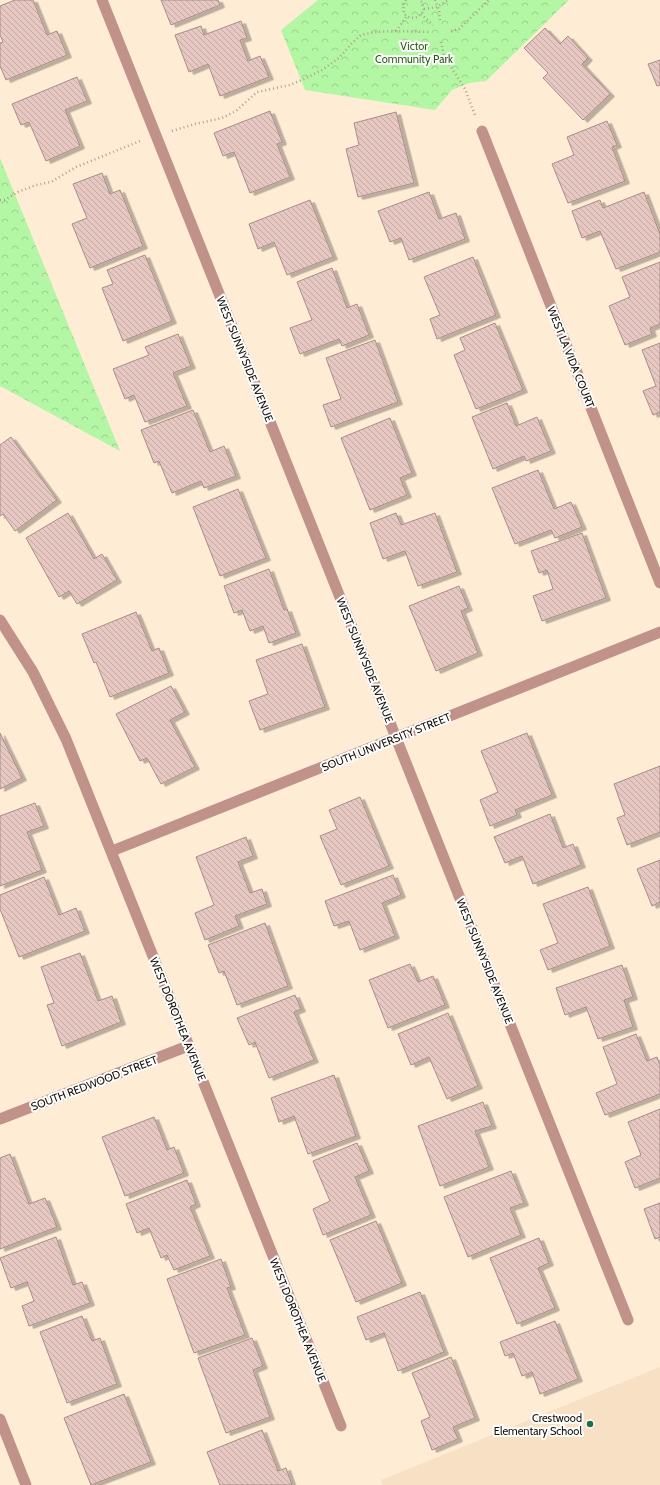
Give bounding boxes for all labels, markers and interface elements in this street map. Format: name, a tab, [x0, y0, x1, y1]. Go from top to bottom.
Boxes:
park label: Victor Community Park	[375, 39, 453, 66]
street label: WEST SUNNYSIDE AVENUE	[213, 294, 277, 424]
street label: WEST LA VIDA COURT	[544, 304, 598, 410]
street label: WEST SUNNYSIDE AVENUE	[333, 595, 397, 725]
street label: SOUTH UNIVERSITY STREET	[320, 710, 453, 774]
street label: WEST SUNNYSIDE AVENUE	[453, 896, 517, 1026]
street label: WEST DOROTHEA AVENUE	[147, 955, 209, 1083]
street label: SOUTH REDWOOD STREET	[29, 1052, 159, 1114]
street label: WEST DOROTHEA AVENUE	[267, 1256, 329, 1384]
place label: Crestwood Elementary School	[494, 1411, 582, 1438]
marker: Crestwood Elementary School	[585, 1419, 595, 1429]

